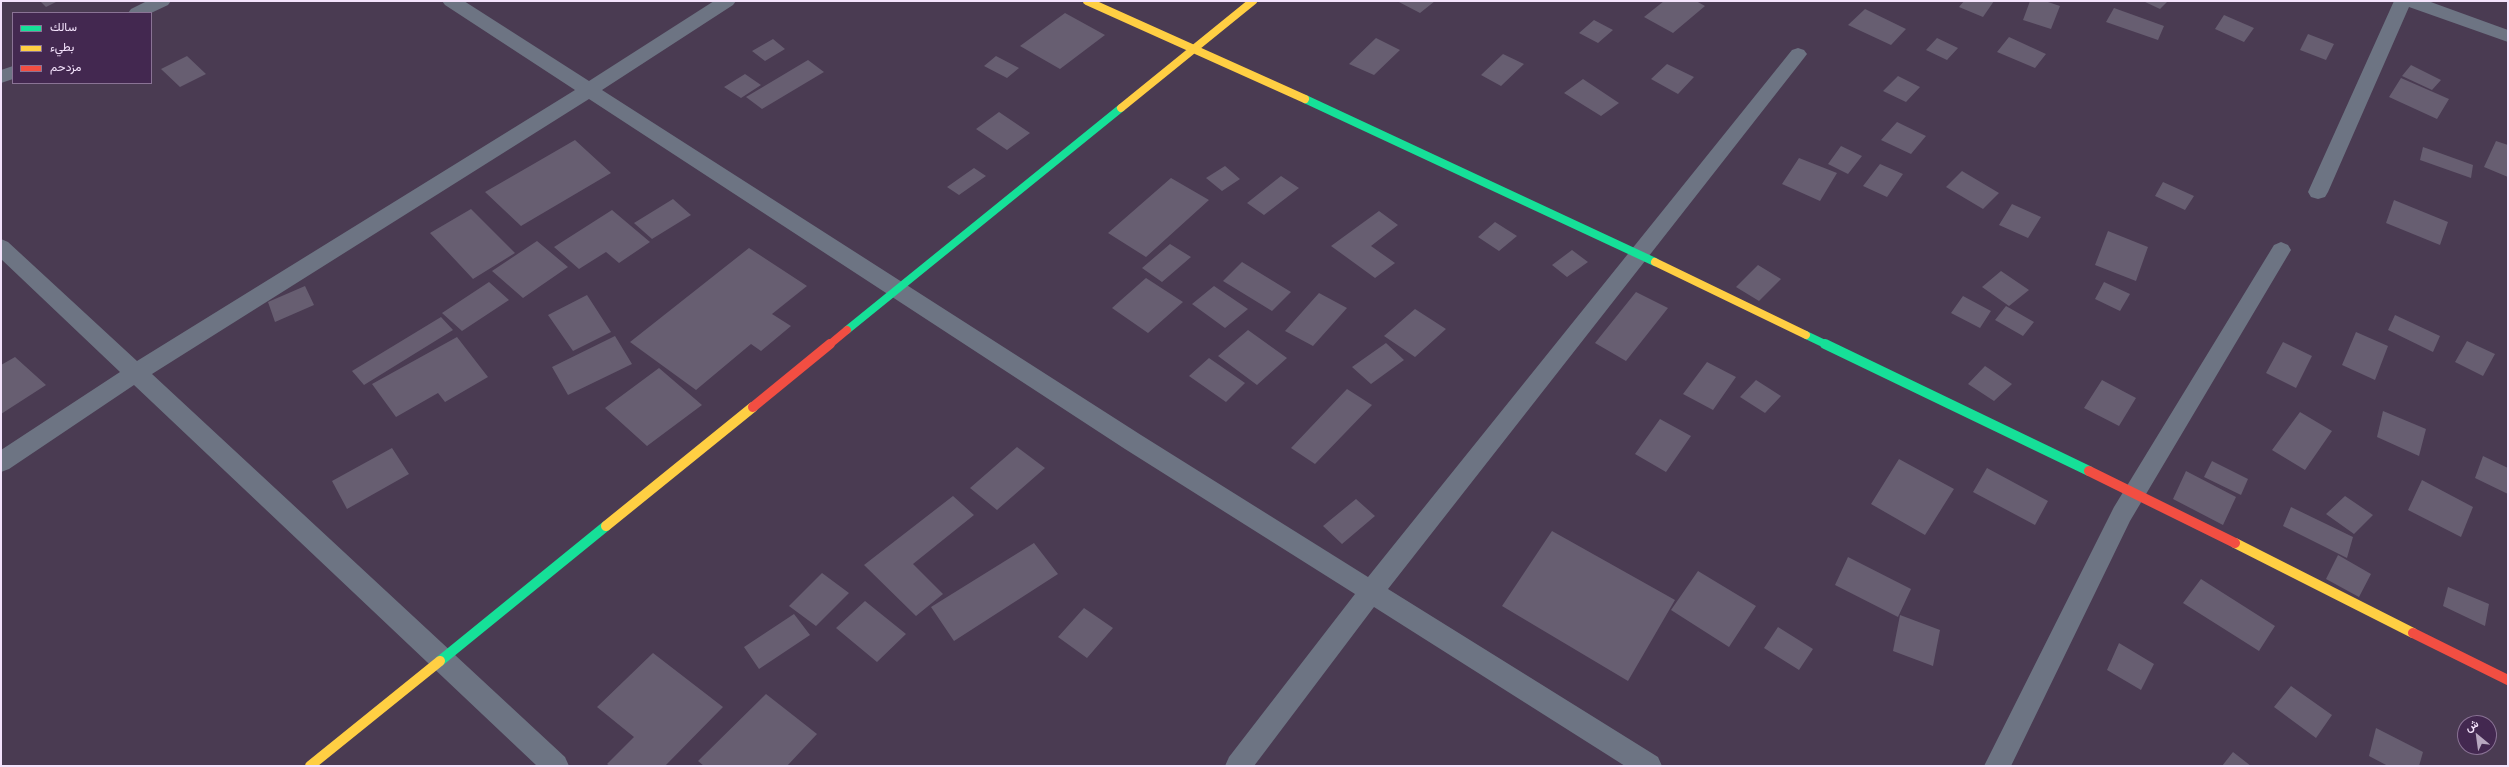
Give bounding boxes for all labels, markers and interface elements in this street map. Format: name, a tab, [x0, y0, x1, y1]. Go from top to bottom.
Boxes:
legend	[12, 12, 152, 84]
text: سالك	[50, 20, 77, 34]
text: بطيء	[50, 40, 74, 54]
text: مزدحم	[50, 60, 81, 74]
north arrow	[2457, 715, 2497, 755]
text: ش	[2463, 717, 2480, 734]

